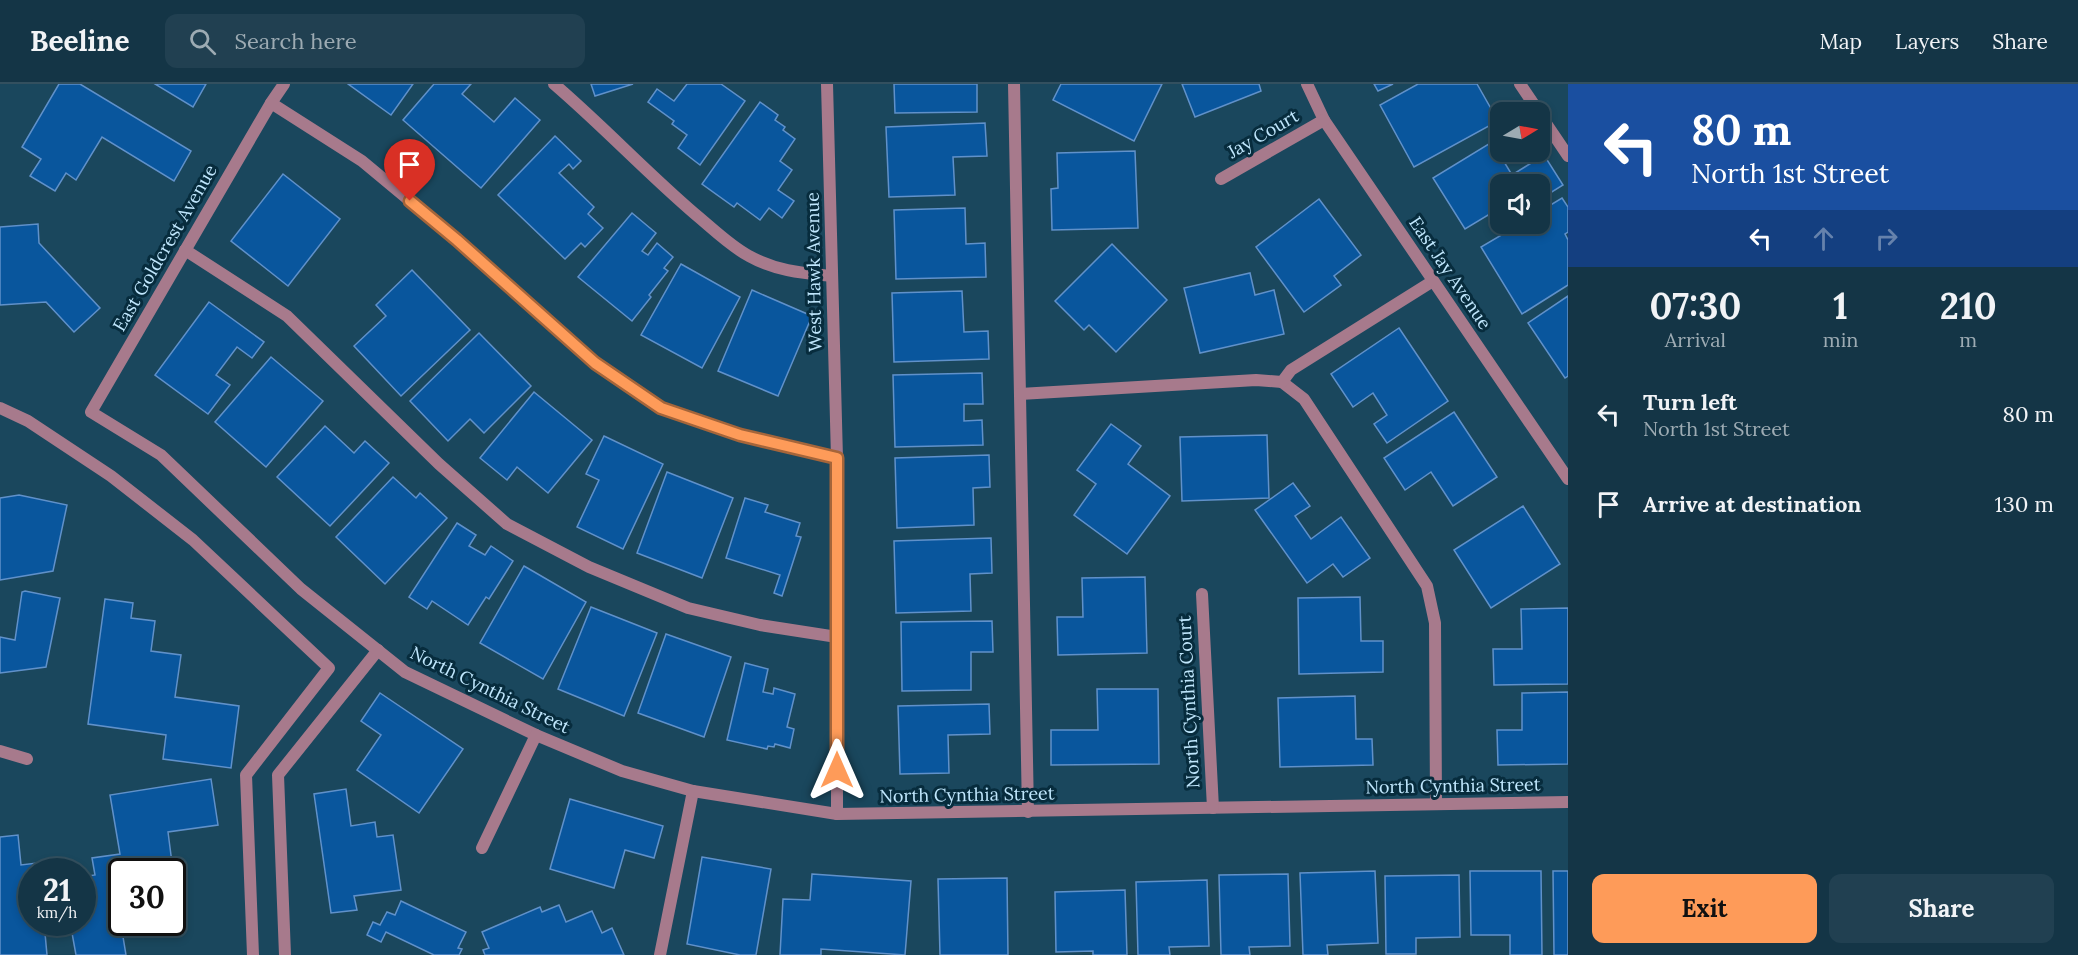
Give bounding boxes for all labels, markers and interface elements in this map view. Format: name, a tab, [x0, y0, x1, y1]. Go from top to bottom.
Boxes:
search box	[165, 14, 585, 68]
text: Beeline	[30, 23, 129, 59]
icon: search	[186, 25, 219, 58]
text: Search here	[234, 27, 357, 55]
text: Map	[1819, 28, 1862, 55]
text: Layers	[1895, 28, 1959, 55]
text: Share	[1992, 28, 2048, 55]
north arrow	[1490, 102, 1550, 162]
map controls	[1490, 102, 1550, 234]
text: 80 m	[1691, 103, 1791, 157]
street label: Jay Court	[1222, 104, 1303, 164]
icon: left	[1592, 108, 1670, 186]
pin	[384, 139, 435, 201]
icon: arrive	[393, 148, 426, 181]
text: North 1st Street	[1691, 156, 1889, 190]
street label: East Goldcrest Avenue	[107, 160, 222, 335]
button: sound	[1490, 174, 1550, 234]
street label: West Hawk Avenue	[801, 192, 826, 352]
street label: East Jay Avenue	[1404, 212, 1497, 334]
icon: left	[1744, 222, 1777, 255]
icon: ahead	[1807, 222, 1840, 255]
icon: right	[1870, 222, 1903, 255]
text: 07:30	[1649, 283, 1741, 329]
text: 1	[1833, 283, 1848, 329]
text: 210	[1940, 283, 1997, 329]
text: Arrival	[1665, 327, 1726, 352]
text: min	[1823, 327, 1858, 352]
text: m	[1959, 327, 1977, 352]
text: Turn left	[1643, 388, 1737, 416]
icon: left	[1592, 398, 1625, 431]
text: 80 m	[2003, 400, 2054, 428]
text: North 1st Street	[1643, 416, 1790, 441]
icon: arrive	[1592, 488, 1625, 521]
text: Arrive at destination	[1643, 490, 1861, 518]
text: 130 m	[1995, 490, 2054, 518]
street label: North Cynthia Court	[1172, 615, 1205, 789]
street label: North Cynthia Street	[406, 641, 574, 738]
position arrow	[805, 738, 869, 802]
street label: North Cynthia Street	[1365, 772, 1541, 799]
street label: North Cynthia Street	[879, 781, 1055, 808]
speed limit sign: 30	[108, 858, 186, 936]
text: 21	[43, 871, 71, 909]
button: Exit	[1592, 874, 1817, 943]
button: Share	[1829, 874, 2054, 943]
text: km/h	[37, 903, 77, 922]

